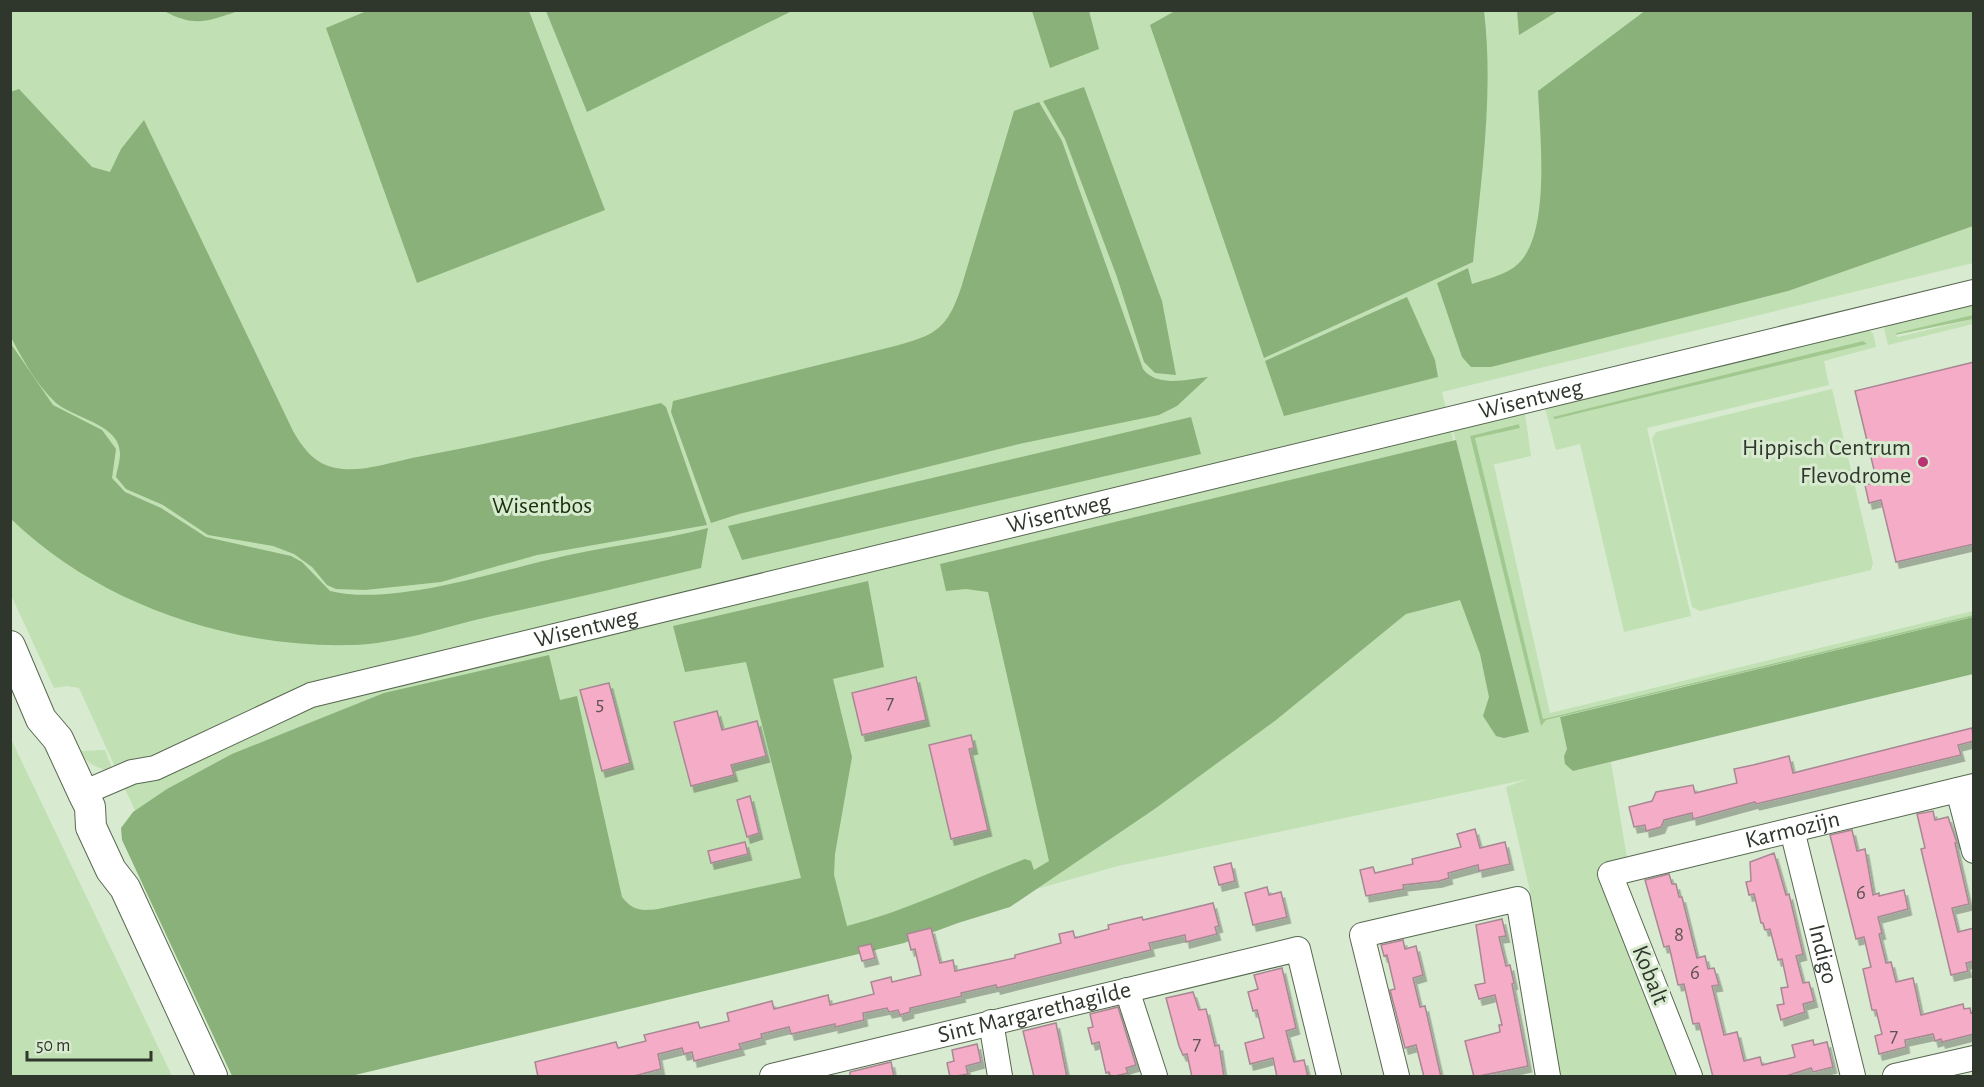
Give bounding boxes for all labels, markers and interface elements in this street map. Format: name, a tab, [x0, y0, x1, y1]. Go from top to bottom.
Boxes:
street label: Wisentweg	[1477, 375, 1585, 424]
place label: Hippisch Centrum Flevodrome	[1742, 436, 1911, 488]
marker: Hippisch Centrum Flevodrome	[1916, 455, 1930, 469]
street label: Wisentweg	[1004, 490, 1113, 538]
park label: Wisentbos	[492, 494, 592, 518]
street label: Wisentweg	[532, 604, 641, 652]
house number: 7	[886, 692, 895, 713]
house number: 5	[596, 693, 604, 714]
street label: Karmozijn	[1743, 807, 1842, 853]
house number: 6	[1856, 882, 1866, 903]
street label: Indigo	[1804, 922, 1842, 986]
house number: 8	[1674, 924, 1684, 945]
street label: Kobalt	[1627, 942, 1673, 1008]
house number: 6	[1690, 962, 1700, 983]
street label: Sint Margarethagilde	[936, 978, 1133, 1048]
scale bar	[27, 1024, 152, 1062]
house number: 7	[1890, 1025, 1899, 1046]
house number: 7	[1193, 1033, 1202, 1054]
text: 50 m	[36, 1037, 70, 1055]

